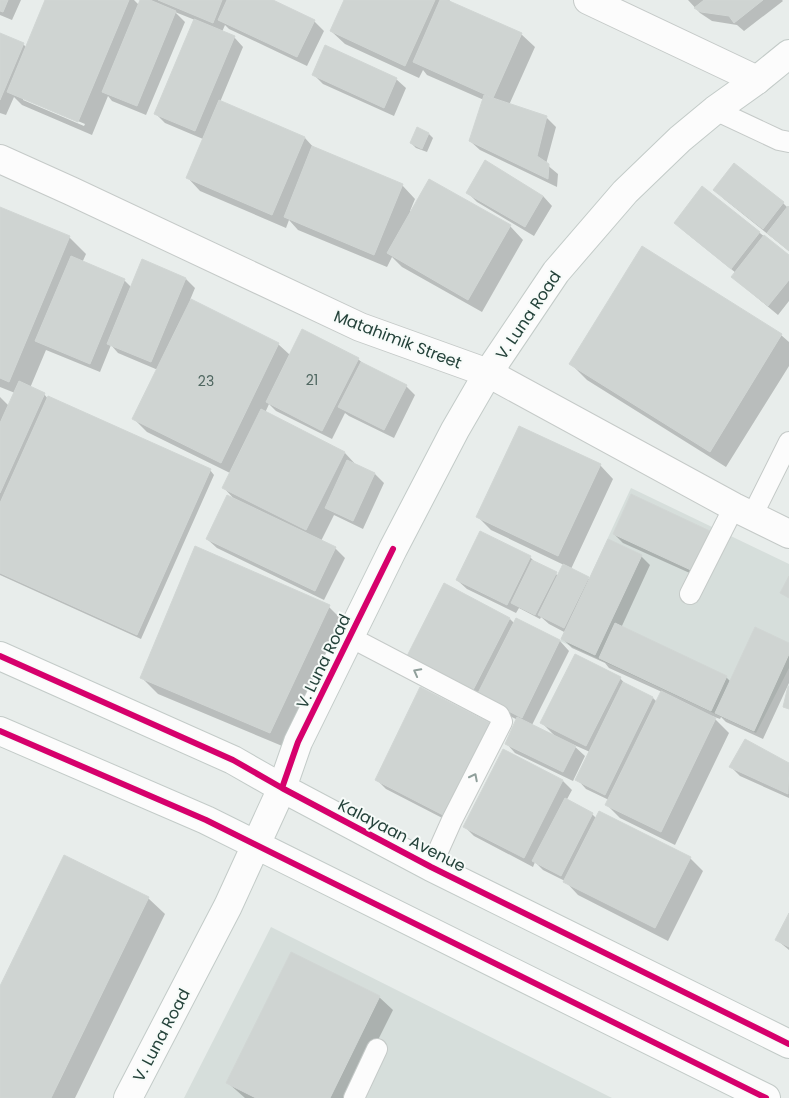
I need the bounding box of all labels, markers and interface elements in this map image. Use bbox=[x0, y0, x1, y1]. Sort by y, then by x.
street label: V. Luna Road bbox=[490, 266, 567, 364]
street label: Matahimik Street bbox=[331, 305, 465, 374]
house number: 21 bbox=[306, 370, 318, 390]
house number: 23 bbox=[198, 371, 214, 391]
street label: V. Luna Road bbox=[291, 610, 356, 712]
one-way arrow bbox=[413, 668, 422, 678]
one-way arrow bbox=[468, 773, 478, 782]
street label: Kalayaan Avenue bbox=[334, 793, 470, 878]
street label: V. Luna Road bbox=[127, 985, 196, 1086]

